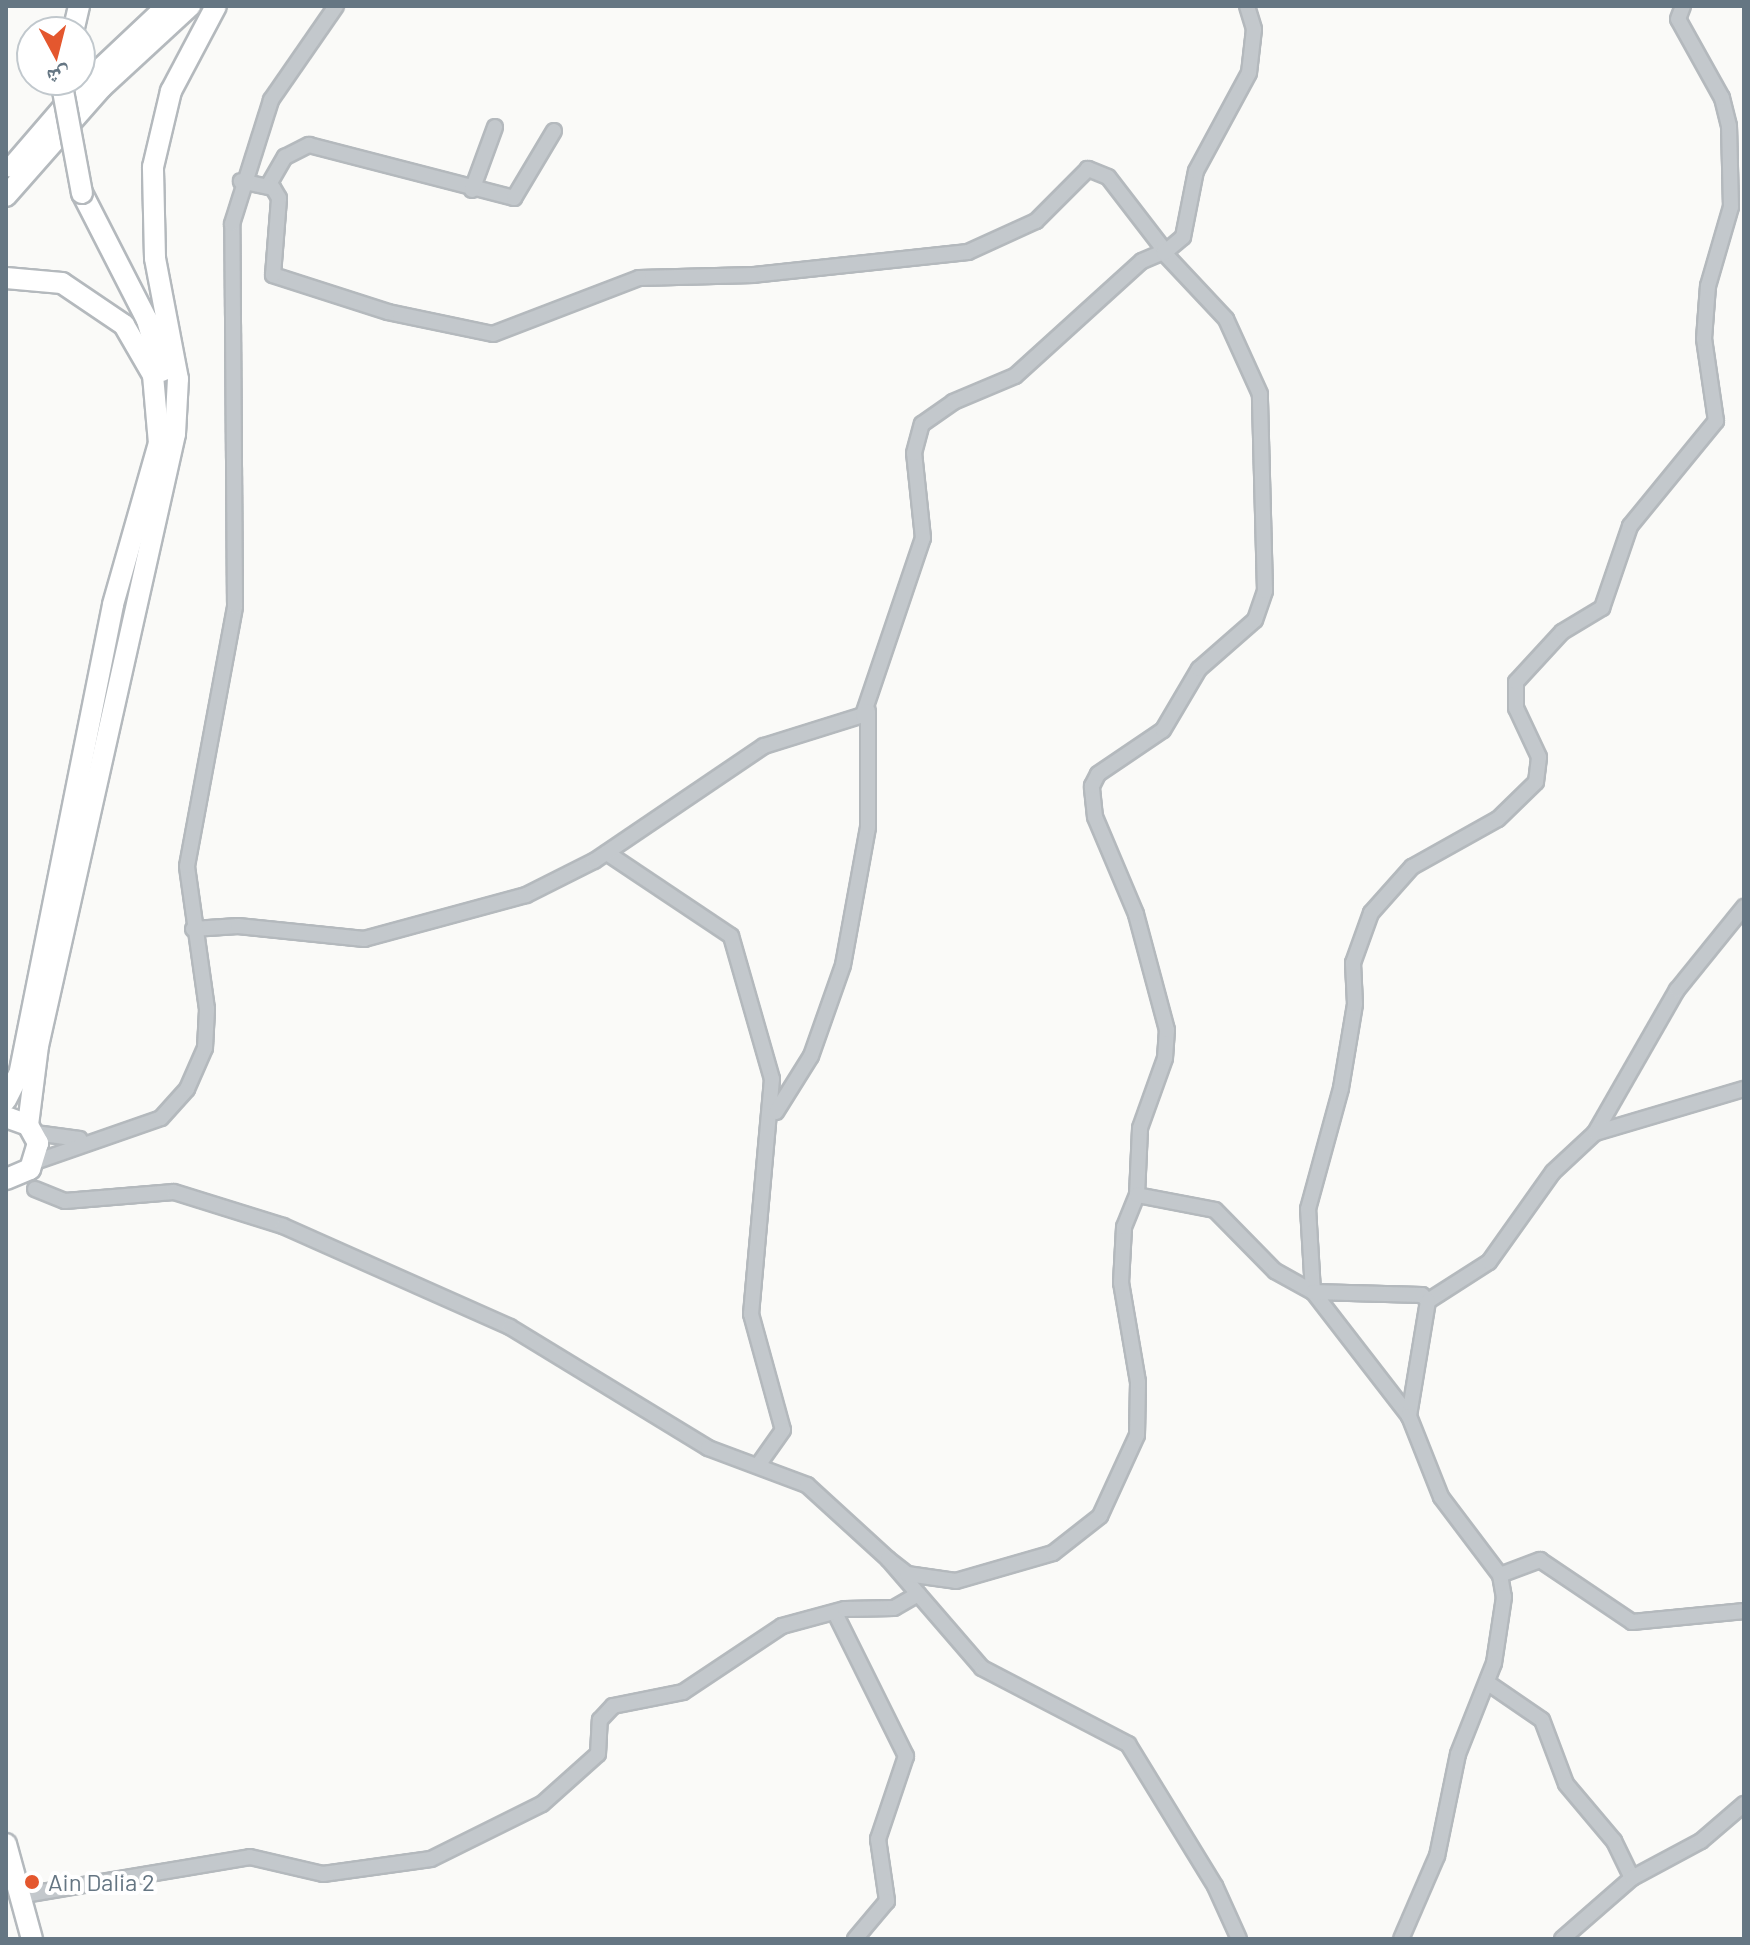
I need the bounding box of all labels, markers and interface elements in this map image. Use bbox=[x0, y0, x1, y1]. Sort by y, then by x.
north arrow bbox=[16, 16, 96, 96]
text: ش bbox=[46, 64, 72, 92]
place label: Ain Dalia 2 bbox=[48, 1868, 155, 1896]
marker: Ain Dalia 2 bbox=[23, 1873, 41, 1891]

